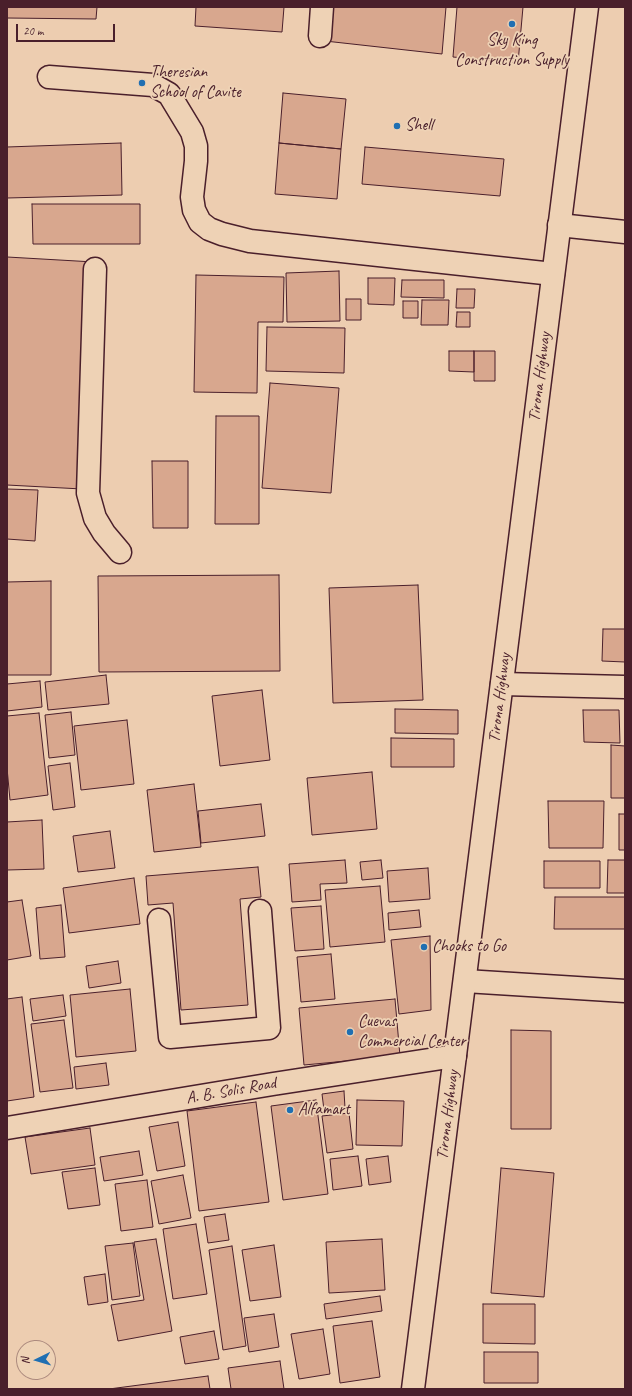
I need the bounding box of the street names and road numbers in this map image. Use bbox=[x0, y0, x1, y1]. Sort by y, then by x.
street label: Tirona Highway bbox=[524, 331, 556, 423]
street label: Tirona Highway bbox=[484, 652, 516, 744]
street label: Tirona Highway bbox=[432, 1069, 464, 1161]
street label: A. B. Solis Road bbox=[184, 1073, 278, 1109]

